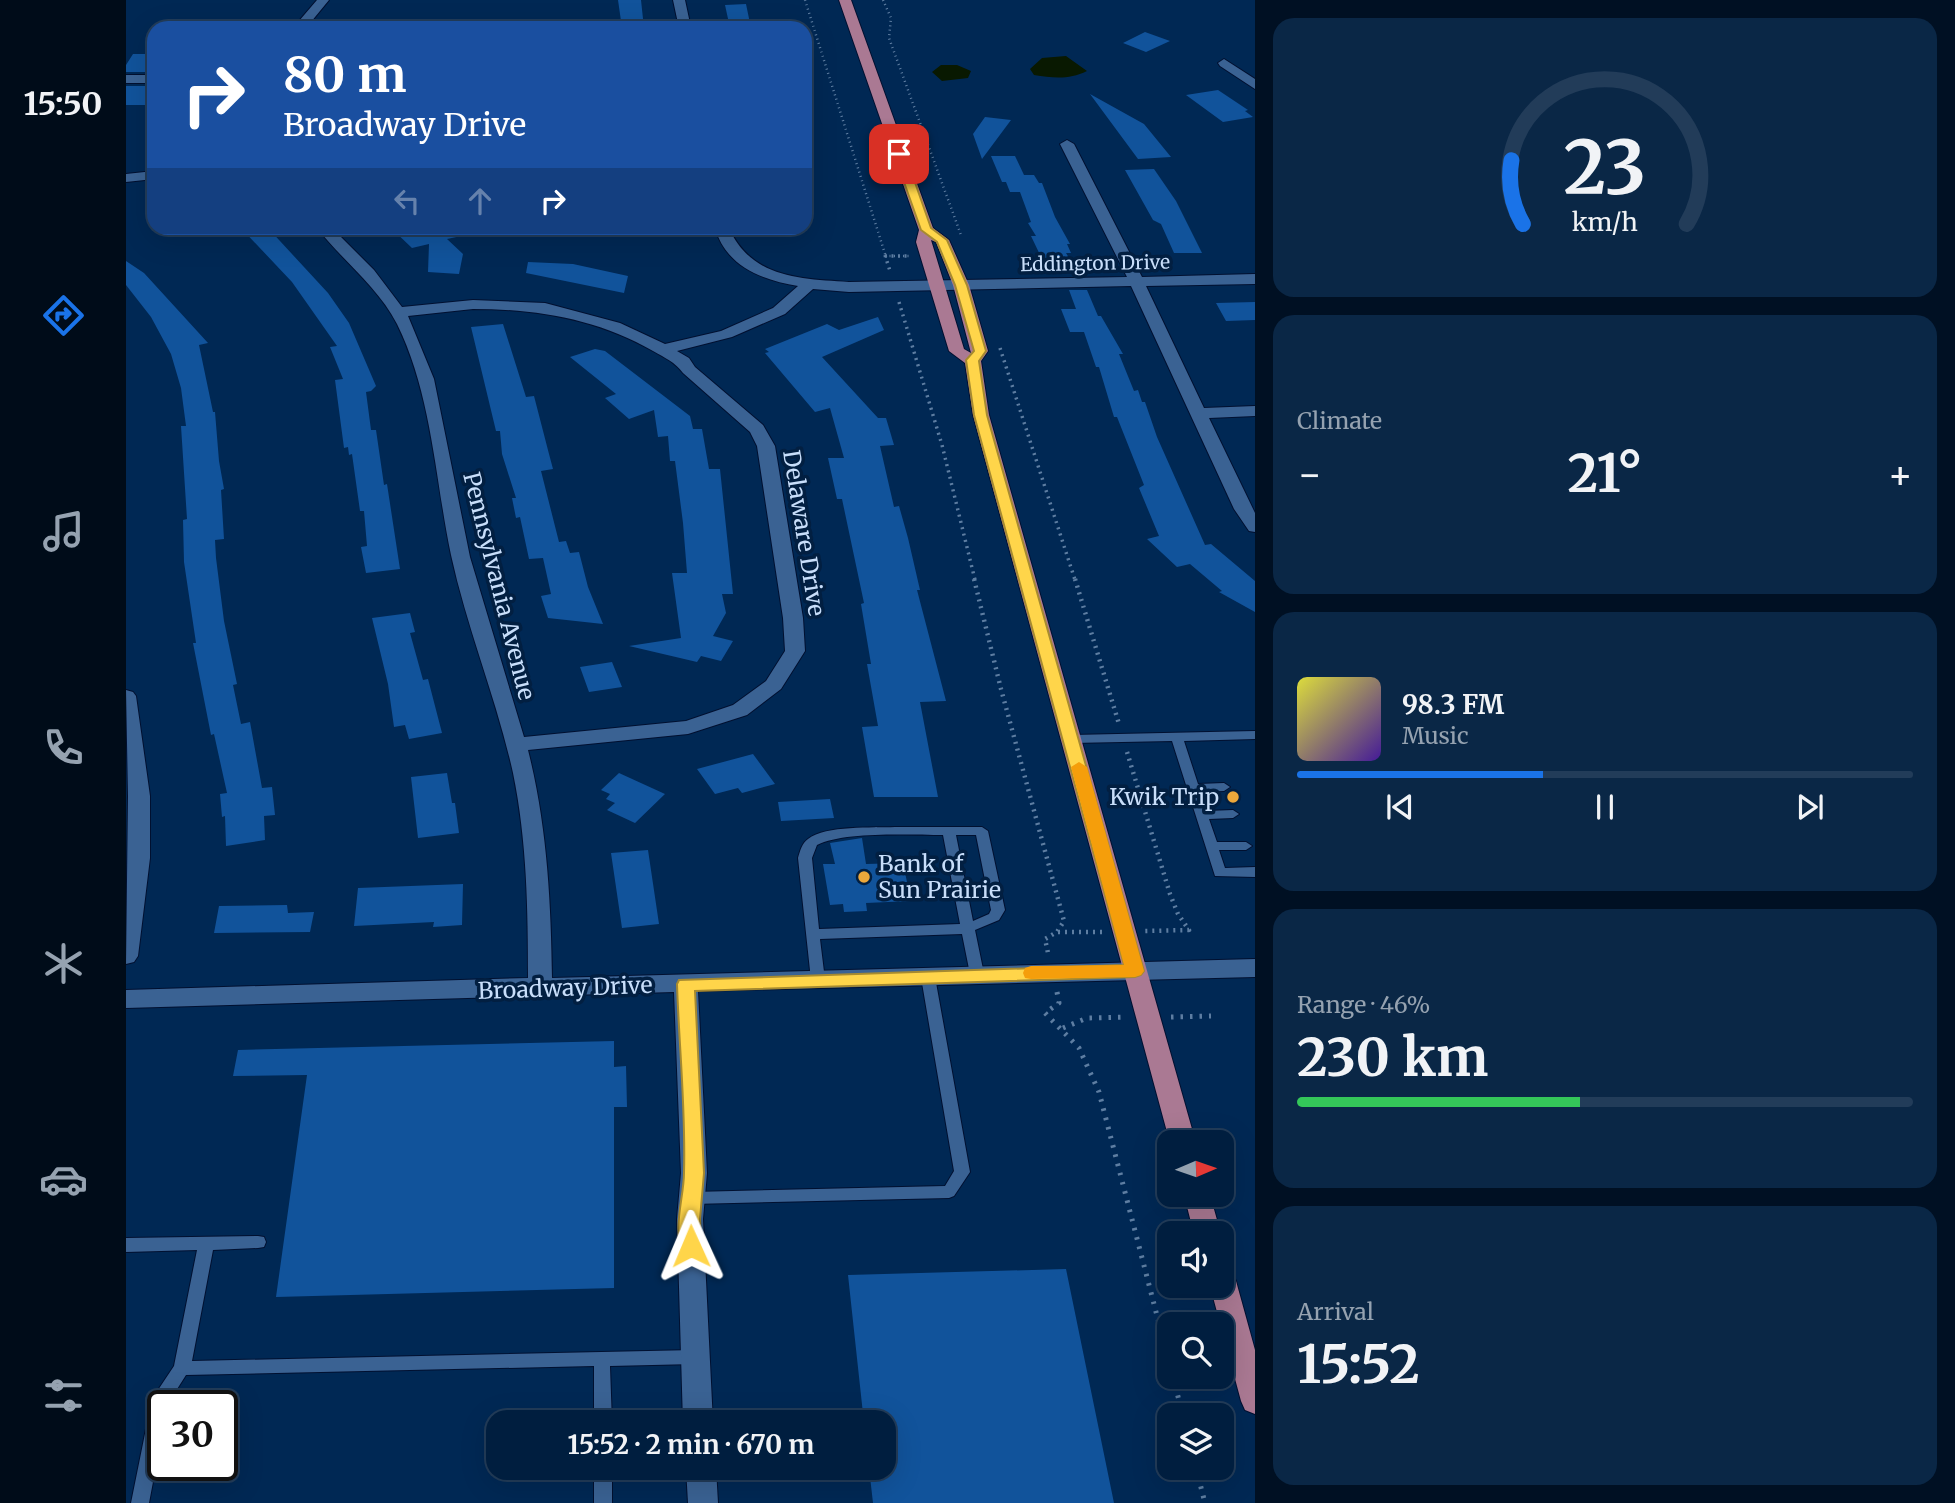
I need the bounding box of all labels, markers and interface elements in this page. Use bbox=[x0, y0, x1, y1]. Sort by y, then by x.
text: 80 m bbox=[283, 44, 406, 105]
icon: right bbox=[168, 49, 259, 140]
text: 15:50 bbox=[24, 84, 102, 124]
text: Broadway Drive bbox=[283, 105, 526, 145]
text: 23 bbox=[1564, 122, 1646, 214]
pin bbox=[869, 124, 929, 184]
icon: arrive bbox=[880, 135, 918, 173]
icon: left bbox=[388, 182, 426, 220]
icon: ahead bbox=[461, 182, 499, 220]
icon: right bbox=[534, 182, 572, 220]
text: km/h bbox=[1572, 205, 1638, 237]
street label: Eddington Drive bbox=[1020, 250, 1170, 276]
icon: directions bbox=[39, 291, 88, 340]
text: Climate bbox=[1297, 406, 1382, 435]
text: 21° bbox=[1567, 441, 1643, 506]
street label: Delaware Drive bbox=[777, 448, 832, 618]
text: − bbox=[1297, 451, 1322, 498]
text: + bbox=[1888, 451, 1913, 498]
street label: Pennsylvania Avenue bbox=[457, 469, 542, 703]
icon: music bbox=[39, 507, 88, 556]
text: 98.3 FM bbox=[1402, 688, 1504, 721]
text: Music bbox=[1402, 721, 1469, 750]
icon: phone bbox=[39, 723, 88, 772]
place label: Kwik Trip bbox=[1109, 782, 1219, 811]
icon: previous bbox=[1381, 788, 1419, 826]
icon: pause bbox=[1586, 788, 1624, 826]
icon: next bbox=[1791, 788, 1829, 826]
marker: Kwik Trip bbox=[1225, 789, 1241, 805]
place label: Bank of Sun Prairie bbox=[878, 849, 1001, 904]
marker: Bank of Sun Prairie bbox=[856, 869, 872, 885]
icon: climate bbox=[39, 939, 88, 988]
street label: Broadway Drive bbox=[477, 970, 653, 1005]
text: Range · 46% bbox=[1297, 990, 1430, 1019]
text: 230 km bbox=[1297, 1025, 1488, 1090]
north arrow bbox=[1157, 1130, 1234, 1208]
map controls bbox=[1157, 1130, 1234, 1480]
icon: car bbox=[39, 1155, 88, 1204]
position arrow bbox=[654, 1209, 728, 1283]
button: sound bbox=[1157, 1221, 1234, 1298]
text: Arrival bbox=[1297, 1297, 1374, 1326]
button: search bbox=[1157, 1312, 1234, 1389]
text: 15:52 bbox=[1297, 1332, 1420, 1397]
icon: filters bbox=[39, 1371, 88, 1420]
speed limit sign: 30 bbox=[147, 1390, 238, 1481]
button: layers bbox=[1157, 1403, 1234, 1480]
text: 15:52 · 2 min · 670 m bbox=[568, 1428, 814, 1461]

